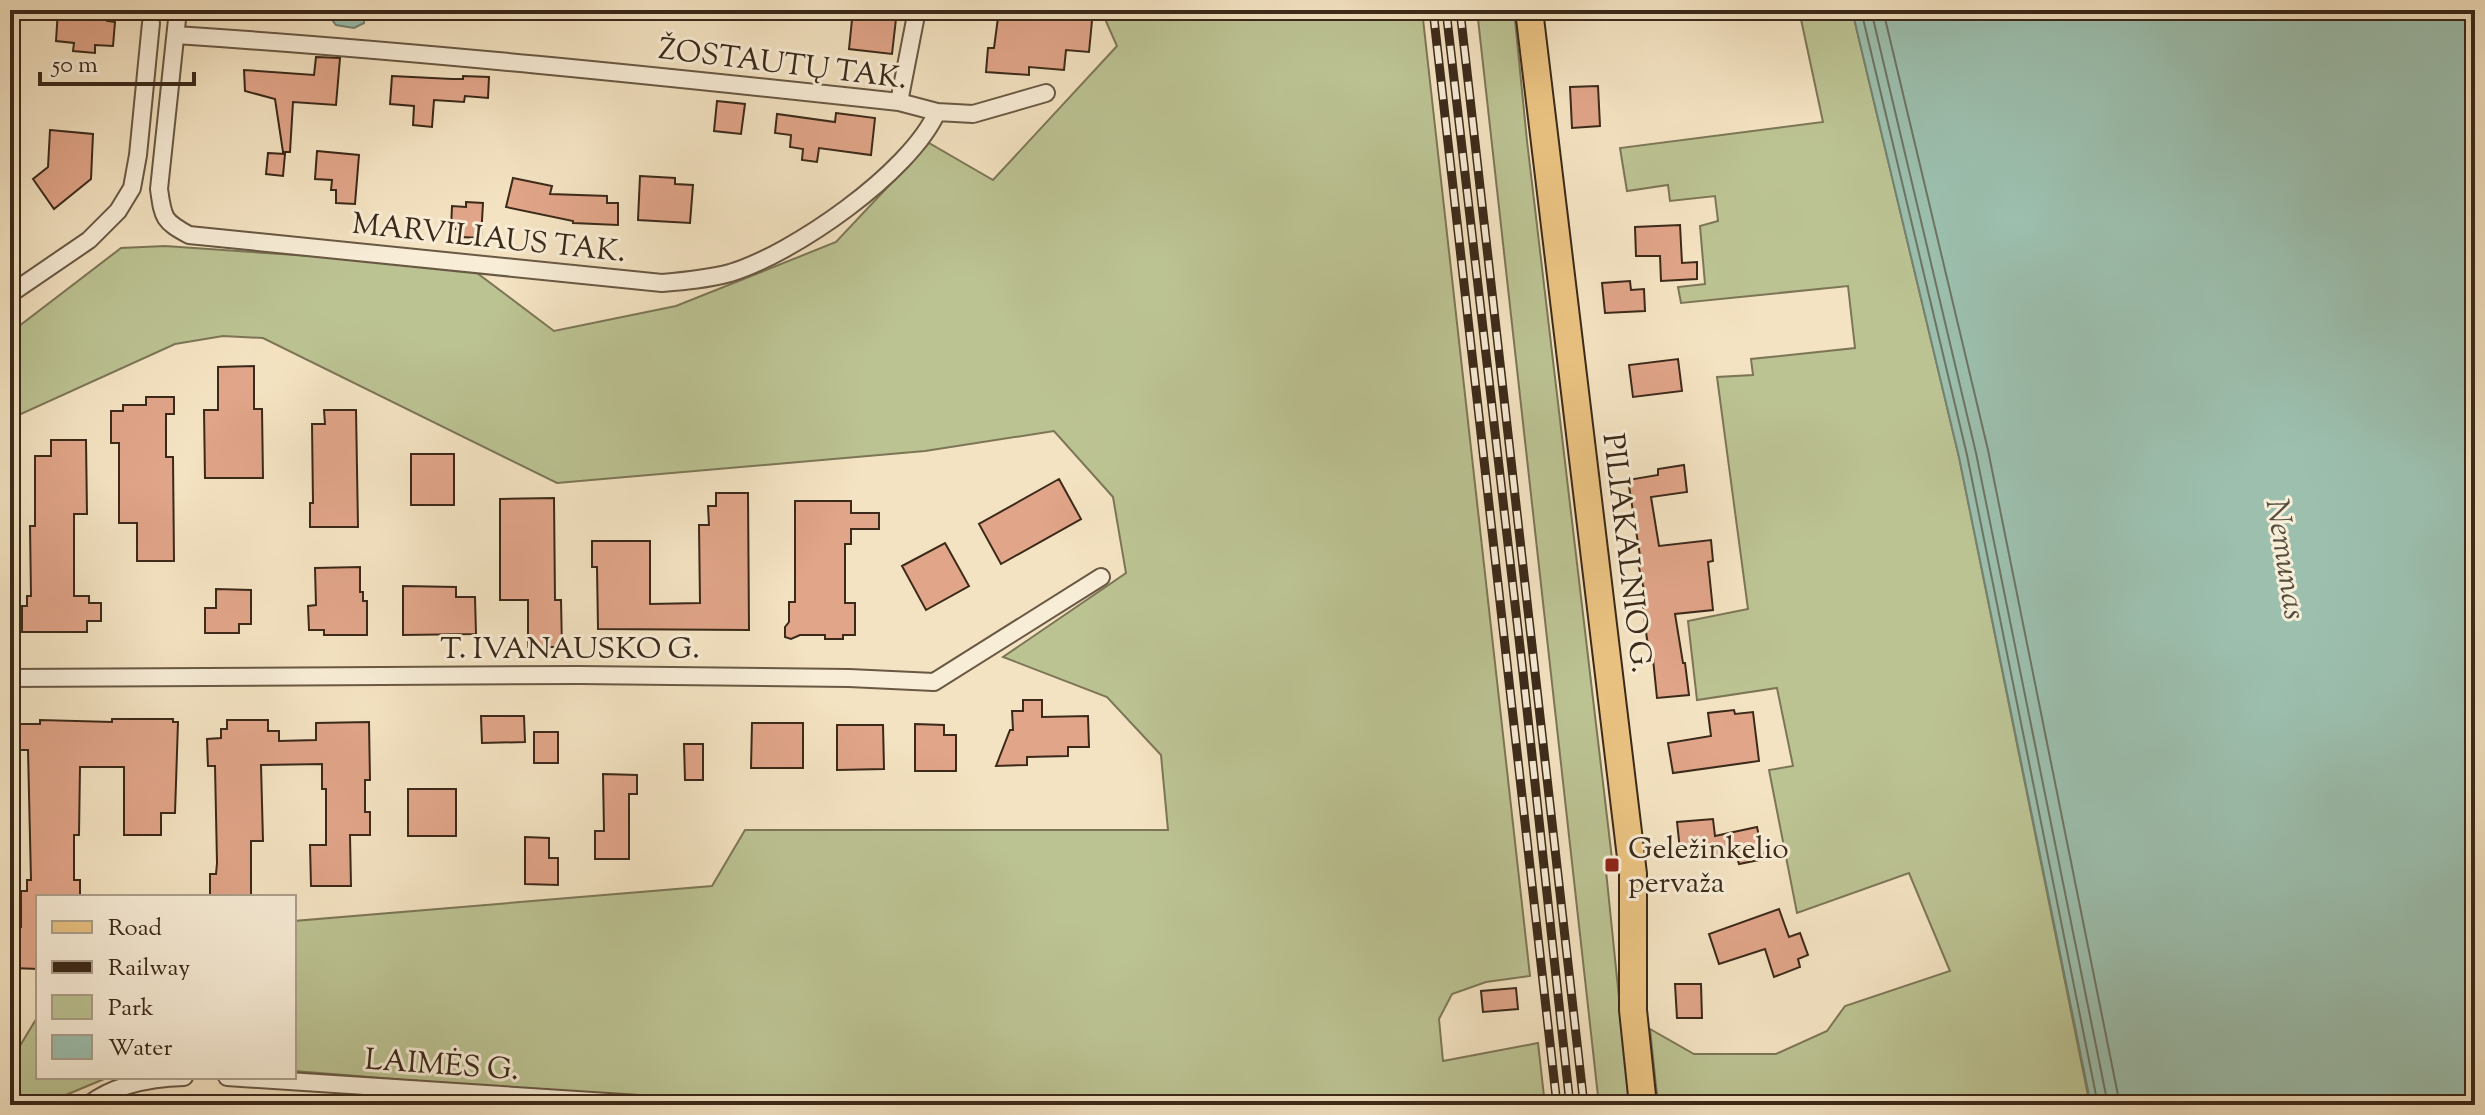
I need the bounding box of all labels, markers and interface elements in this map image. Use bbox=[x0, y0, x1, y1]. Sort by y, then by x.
street label: ŽOSTAUTŲ TAK. bbox=[656, 29, 909, 102]
scale bar bbox=[40, 36, 194, 86]
text: 50 m bbox=[50, 49, 98, 83]
street label: MARVILIAUS TAK. bbox=[350, 204, 628, 275]
street label: PILIAKALNIO G. bbox=[1589, 431, 1662, 676]
water label: Nemunas bbox=[2252, 496, 2316, 623]
street label: T. IVANAUSKO G. bbox=[440, 629, 700, 672]
place label: Geležinkelio pervaža bbox=[1628, 829, 1789, 906]
marker: Geležinkelio pervaža bbox=[1603, 856, 1621, 874]
legend bbox=[36, 895, 296, 1079]
text: Road bbox=[108, 912, 162, 946]
text: Railway bbox=[108, 952, 190, 986]
text: Park bbox=[108, 992, 154, 1026]
text: Water bbox=[108, 1032, 172, 1066]
street label: LAIMĖS G. bbox=[363, 1040, 520, 1093]

